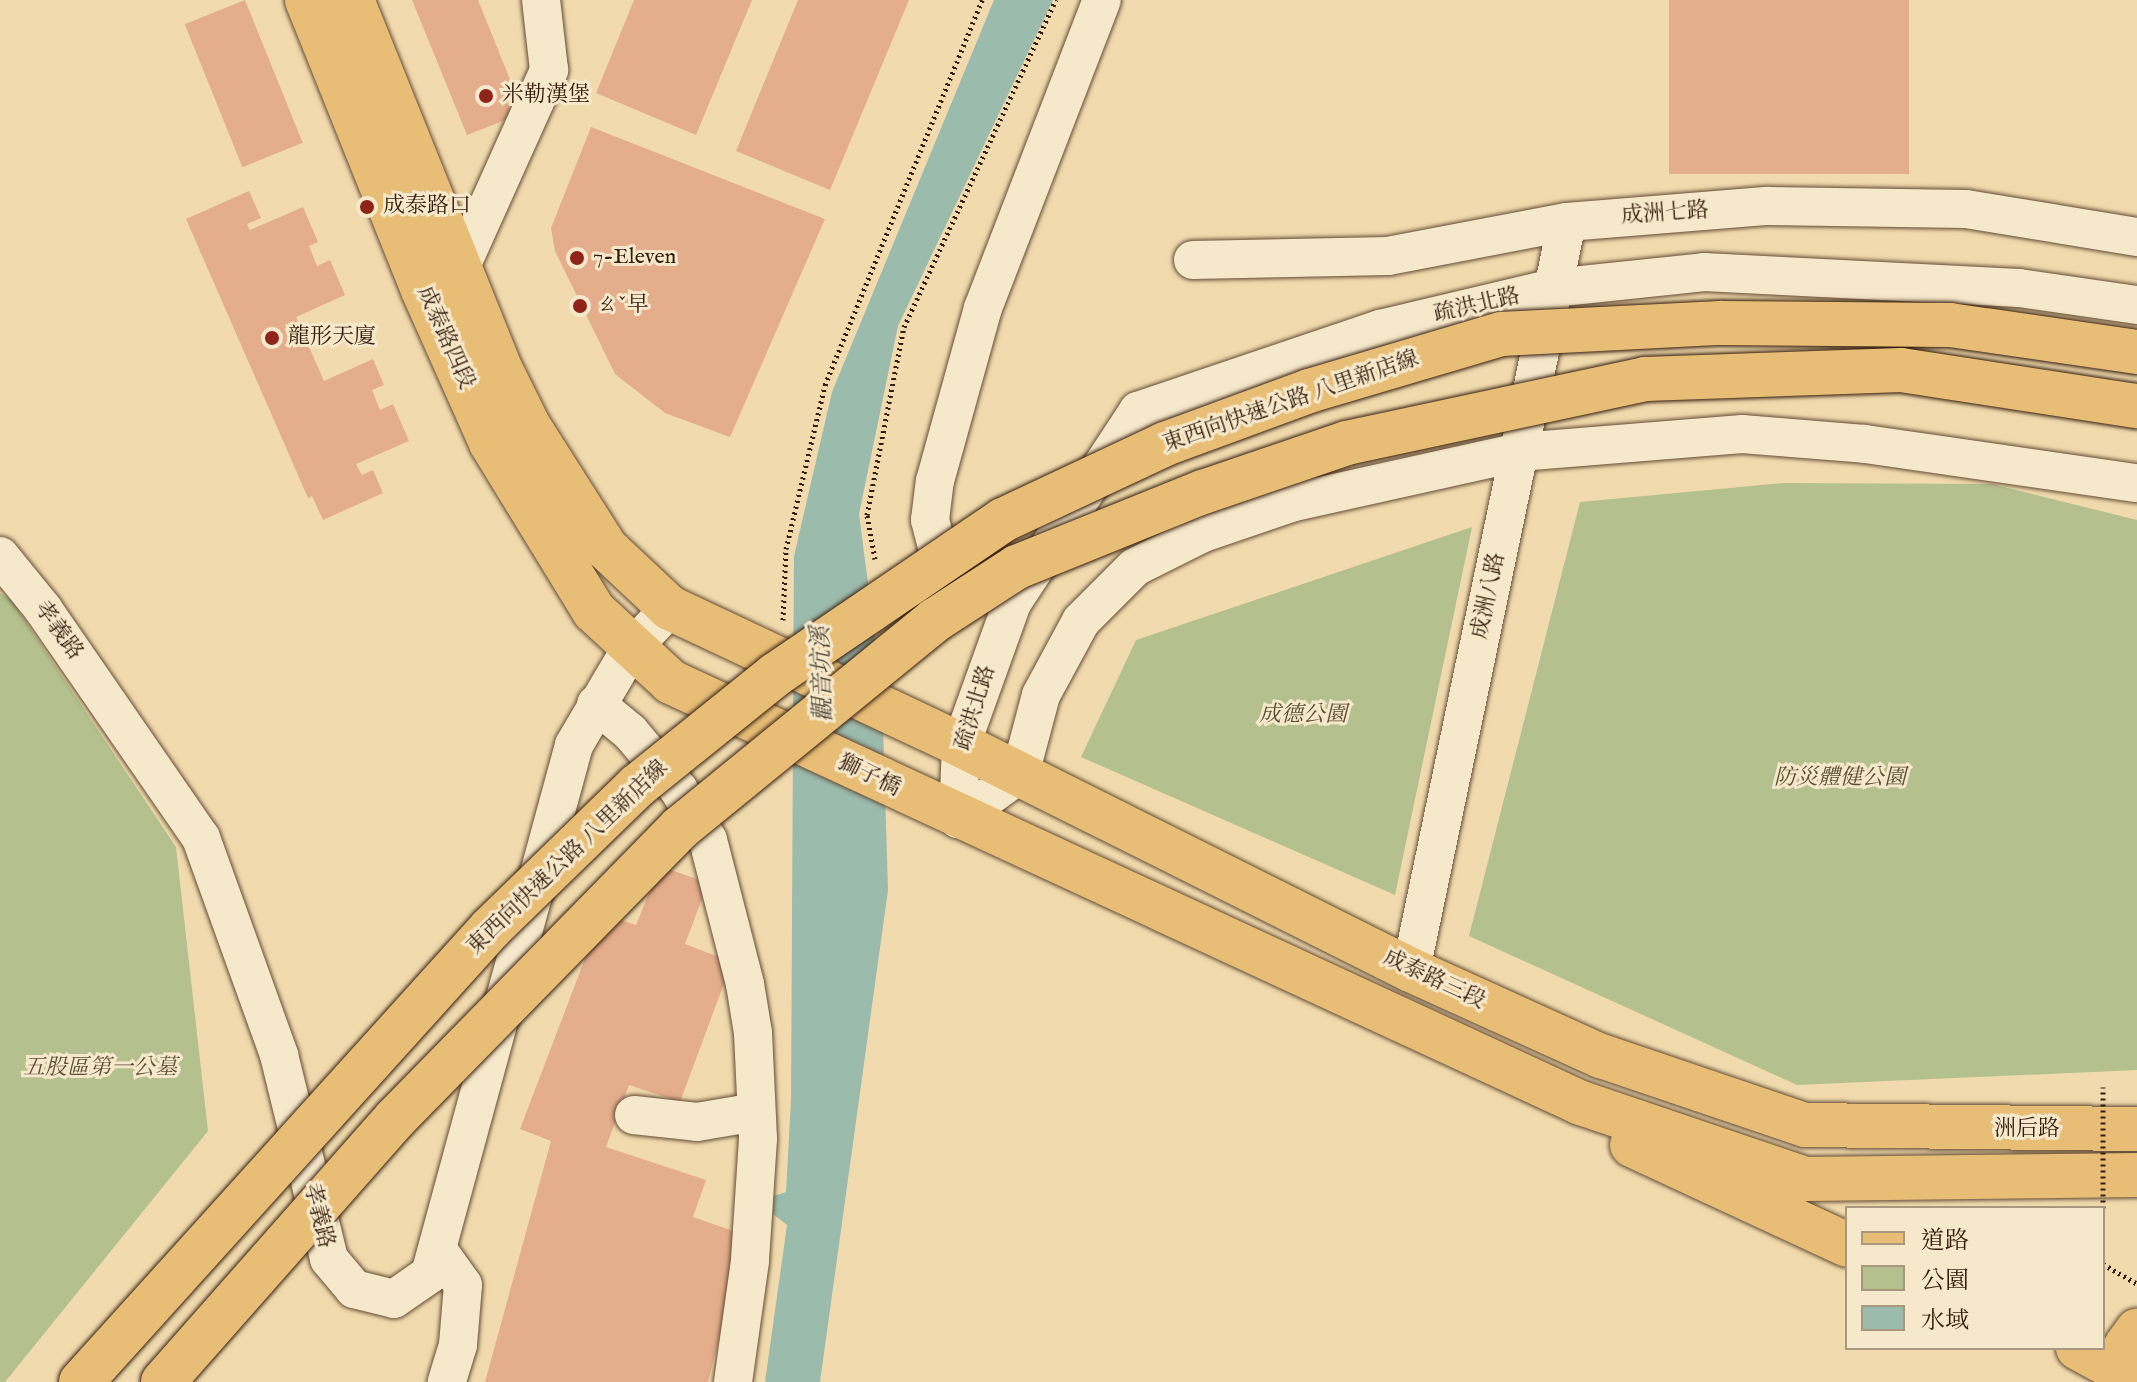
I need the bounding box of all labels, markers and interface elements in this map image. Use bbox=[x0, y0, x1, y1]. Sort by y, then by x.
place label: 米勒漢堡 bbox=[502, 83, 590, 109]
marker: 米勒漢堡 bbox=[477, 87, 495, 105]
place label: 成泰路口 bbox=[383, 194, 471, 220]
marker: 成泰路口 bbox=[358, 198, 376, 216]
street label: 成洲七路 bbox=[1620, 198, 1710, 230]
place label: 7-Eleven bbox=[593, 245, 676, 271]
marker: 7-Eleven bbox=[568, 249, 586, 267]
street label: 成泰路四段 bbox=[411, 282, 479, 394]
street label: 疏洪北路 bbox=[1431, 283, 1523, 329]
place label: ㄠˇ早 bbox=[596, 293, 649, 319]
marker: ㄠˇ早 bbox=[571, 297, 589, 315]
place label: 龍形天廈 bbox=[288, 325, 376, 351]
marker: 龍形天廈 bbox=[263, 329, 281, 347]
street label: 東西向快速公路 八里新店線 bbox=[1160, 346, 1422, 458]
street label: 成洲八路 bbox=[1467, 550, 1511, 642]
street label: 孝義路 bbox=[28, 597, 88, 665]
water label: 觀音坑溪 bbox=[807, 626, 839, 722]
street label: 疏洪北路 bbox=[951, 662, 1001, 754]
park label: 成德公園 bbox=[1259, 703, 1347, 729]
street label: 獅子橋 bbox=[834, 750, 904, 802]
street label: 東西向快速公路 八里新店線 bbox=[462, 755, 674, 961]
park label: 防災體健公園 bbox=[1774, 766, 1906, 792]
street label: 成泰路三段 bbox=[1379, 945, 1489, 1015]
park label: 五股區第一公墓 bbox=[23, 1056, 177, 1082]
street label: 洲后路 bbox=[1994, 1117, 2060, 1143]
street label: 孝義路 bbox=[297, 1181, 339, 1251]
legend bbox=[1845, 1206, 2105, 1350]
text: 道路 bbox=[1921, 1226, 1969, 1257]
text: 公園 bbox=[1921, 1266, 1969, 1297]
text: 水域 bbox=[1921, 1306, 1969, 1337]

